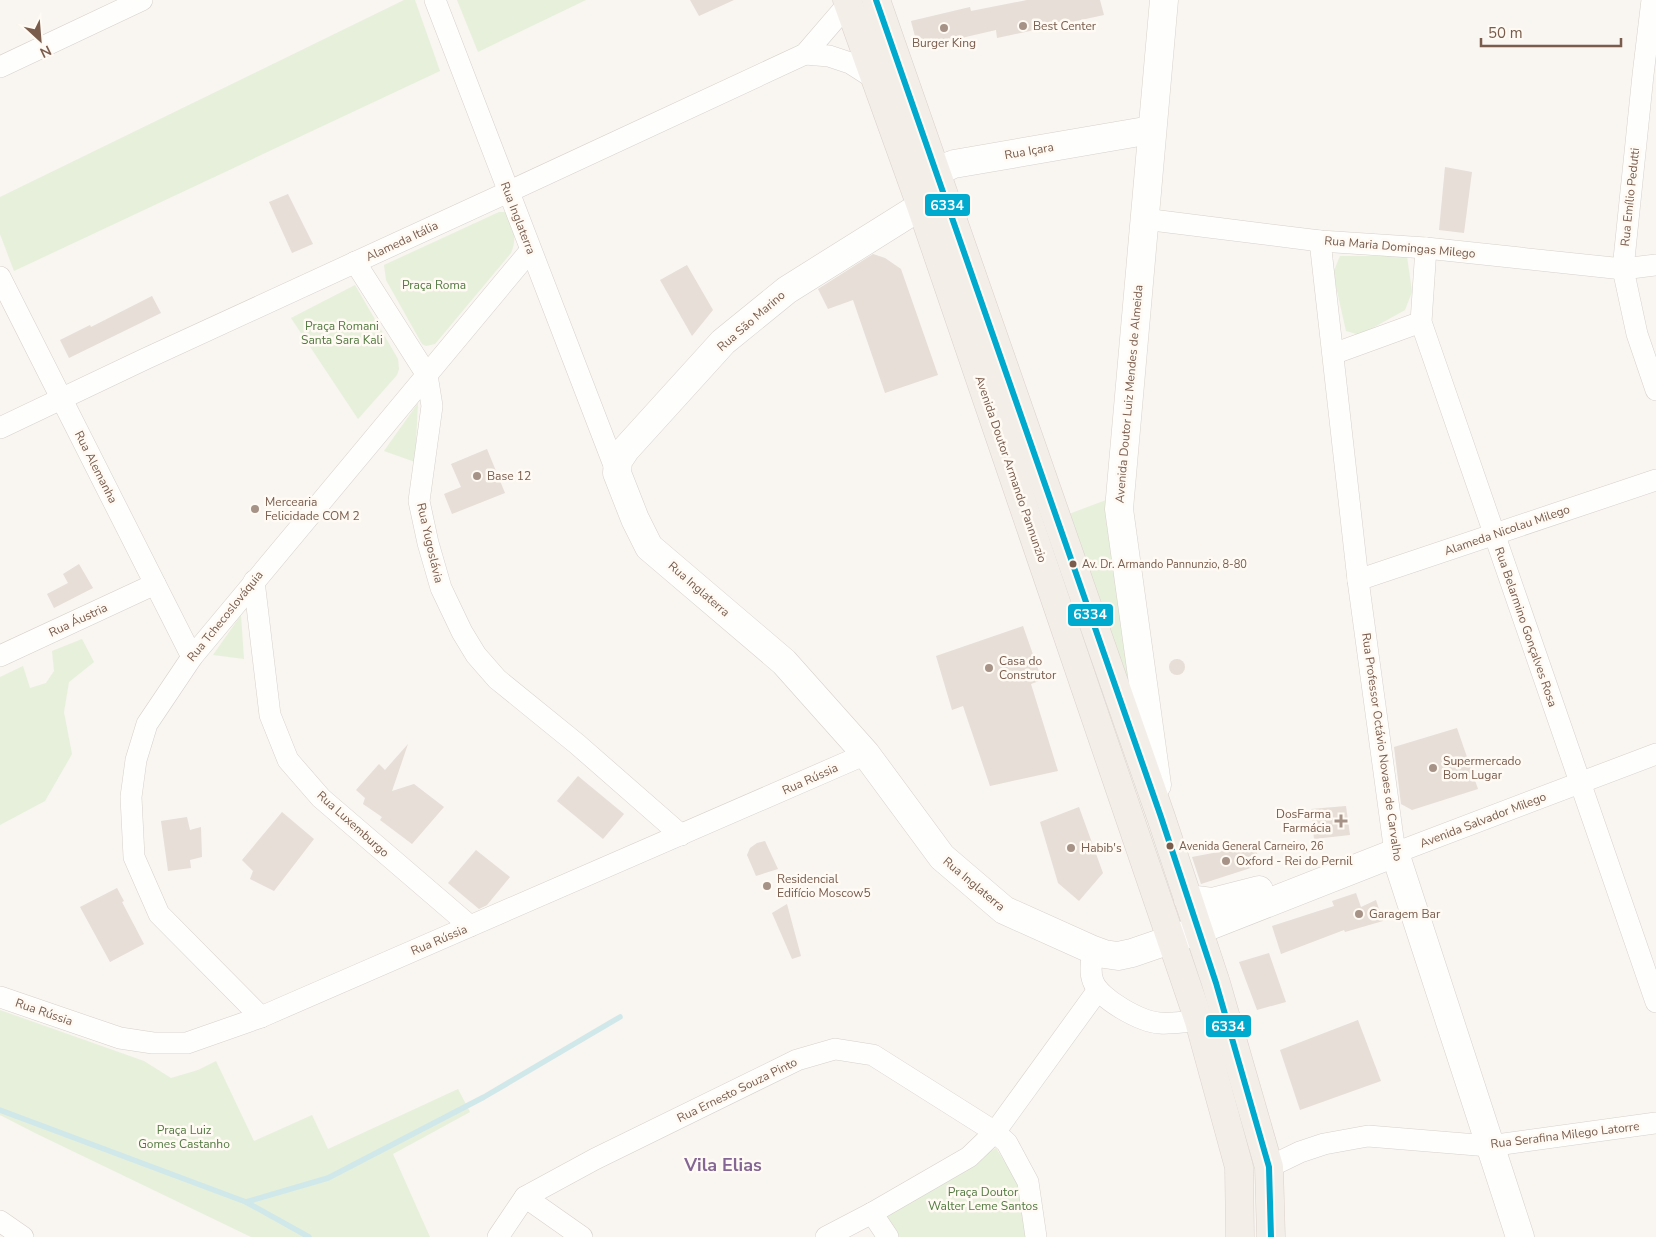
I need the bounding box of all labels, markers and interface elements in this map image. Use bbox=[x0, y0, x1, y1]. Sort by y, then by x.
north arrow bbox=[15, 15, 65, 65]
scale bar bbox=[1481, 15, 1621, 47]
place label: Best Center bbox=[1033, 18, 1097, 34]
marker: Best Center bbox=[1017, 20, 1029, 32]
marker: Burger King bbox=[938, 22, 950, 34]
text: 50 m bbox=[1488, 23, 1523, 43]
place label: Burger King bbox=[912, 35, 976, 51]
text: N bbox=[37, 40, 54, 62]
street label: Rua Içara bbox=[1003, 139, 1055, 163]
street label: Rua Emílio Pedutti bbox=[1617, 147, 1643, 247]
street label: Rua Inglaterra bbox=[497, 179, 539, 257]
line badge: 6334 bbox=[924, 193, 971, 217]
text: 6334 bbox=[930, 196, 964, 215]
street label: Alameda Itália bbox=[363, 217, 441, 265]
street label: Rua Maria Domingas Milego bbox=[1324, 232, 1477, 262]
park label: Praça Roma bbox=[402, 277, 466, 293]
street label: Avenida Doutor Luiz Mendes de Almeida bbox=[1111, 284, 1147, 504]
street label: Rua São Marino bbox=[714, 287, 789, 355]
park label: Praça Romani Santa Sara Kali bbox=[301, 318, 383, 348]
street label: Avenida Doutor Armando Pannunzio bbox=[971, 373, 1051, 565]
street label: Rua Alemanha bbox=[71, 428, 121, 506]
place label: Base 12 bbox=[487, 468, 531, 484]
marker: Base 12 bbox=[471, 470, 483, 482]
place label: Mercearia Felicidade COM 2 bbox=[265, 494, 360, 524]
street label: Rua Yugoslávia bbox=[413, 501, 447, 585]
street label: Alameda Nicolau Milego bbox=[1442, 501, 1572, 559]
marker: Mercearia Felicidade COM 2 bbox=[249, 503, 261, 515]
street label: Rua Belarmino Gonçalves Rosa bbox=[1491, 545, 1561, 709]
place label: Av. Dr. Armando Pannunzio, 8-80 bbox=[1082, 557, 1247, 572]
street label: Rua Inglaterra bbox=[665, 558, 733, 620]
marker: Av. Dr. Armando Pannunzio, 8-80 bbox=[1068, 559, 1078, 569]
street label: Rua Tchecoslováquia bbox=[183, 567, 267, 665]
street label: Rua Áustria bbox=[46, 599, 110, 641]
line badge: 6334 bbox=[1067, 603, 1114, 627]
text: 6334 bbox=[1073, 605, 1107, 624]
street label: Rua Professor Octávio Novaes de Carvalho bbox=[1358, 632, 1406, 862]
place label: Casa do Construtor bbox=[999, 653, 1057, 683]
marker: Casa do Construtor bbox=[983, 662, 995, 674]
place label: Supermercado Bom Lugar bbox=[1443, 753, 1522, 783]
street label: Rua Rússia bbox=[779, 760, 841, 798]
marker: Supermercado Bom Lugar bbox=[1427, 762, 1439, 774]
street label: Rua Luxemburgo bbox=[314, 787, 393, 861]
street label: Avenida Salvador Milego bbox=[1417, 788, 1549, 852]
place label: DosFarma Farmácia bbox=[1276, 806, 1331, 836]
marker: DosFarma Farmácia bbox=[1335, 815, 1347, 827]
place label: Avenida General Carneiro, 26 bbox=[1179, 839, 1324, 854]
place label: Habib's bbox=[1081, 840, 1122, 856]
marker: Avenida General Carneiro, 26 bbox=[1165, 841, 1175, 851]
marker: Habib's bbox=[1065, 842, 1077, 854]
street label: Rua Inglaterra bbox=[940, 853, 1008, 915]
place label: Oxford - Rei do Pernil bbox=[1236, 853, 1353, 869]
marker: Oxford - Rei do Pernil bbox=[1220, 855, 1232, 867]
place label: Residencial Edifício Moscow5 bbox=[777, 871, 871, 901]
marker: Residencial Edifício Moscow5 bbox=[761, 880, 773, 892]
place label: Garagem Bar bbox=[1369, 906, 1441, 922]
marker: Garagem Bar bbox=[1353, 908, 1365, 920]
street label: Rua Rússia bbox=[408, 921, 470, 959]
street label: Rua Rússia bbox=[13, 995, 75, 1029]
line badge: 6334 bbox=[1205, 1014, 1252, 1038]
text: 6334 bbox=[1211, 1017, 1245, 1036]
street label: Rua Ernesto Souza Pinto bbox=[674, 1054, 800, 1126]
street label: Rua Serafina Milego Latorre bbox=[1490, 1118, 1640, 1152]
park label: Praça Luiz Gomes Castanho bbox=[138, 1122, 230, 1152]
district label: Vila Elias bbox=[683, 1153, 762, 1177]
park label: Praça Doutor Walter Leme Santos bbox=[928, 1184, 1038, 1214]

